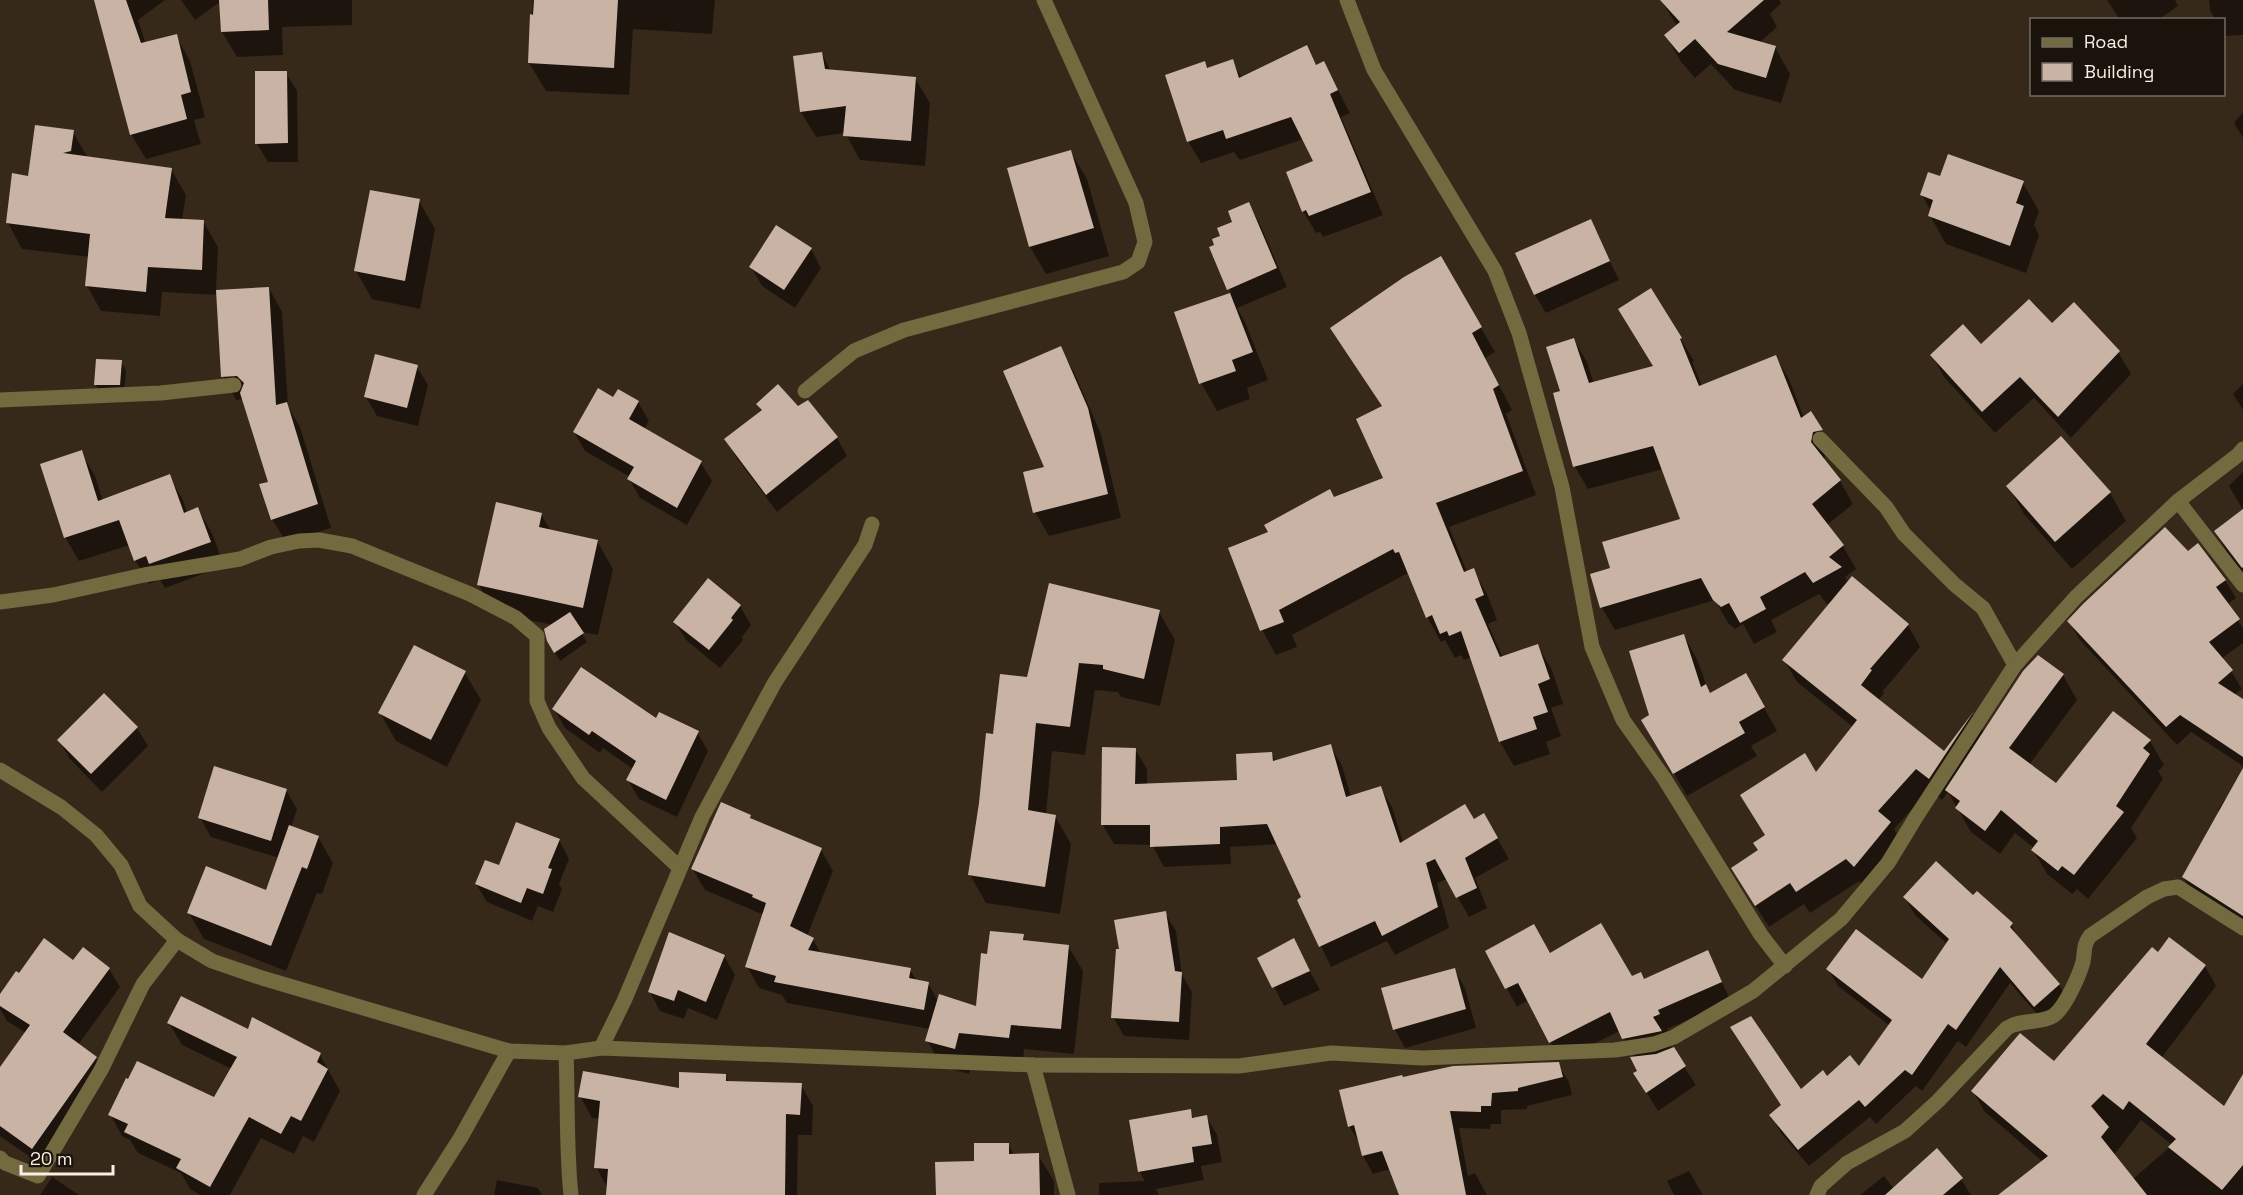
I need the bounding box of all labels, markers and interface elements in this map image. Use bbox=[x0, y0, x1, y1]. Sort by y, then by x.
legend bbox=[2030, 18, 2225, 96]
text: Road bbox=[2084, 30, 2128, 53]
text: Building bbox=[2084, 60, 2154, 83]
scale bar bbox=[21, 1138, 112, 1176]
text: 20 m bbox=[30, 1147, 73, 1170]

